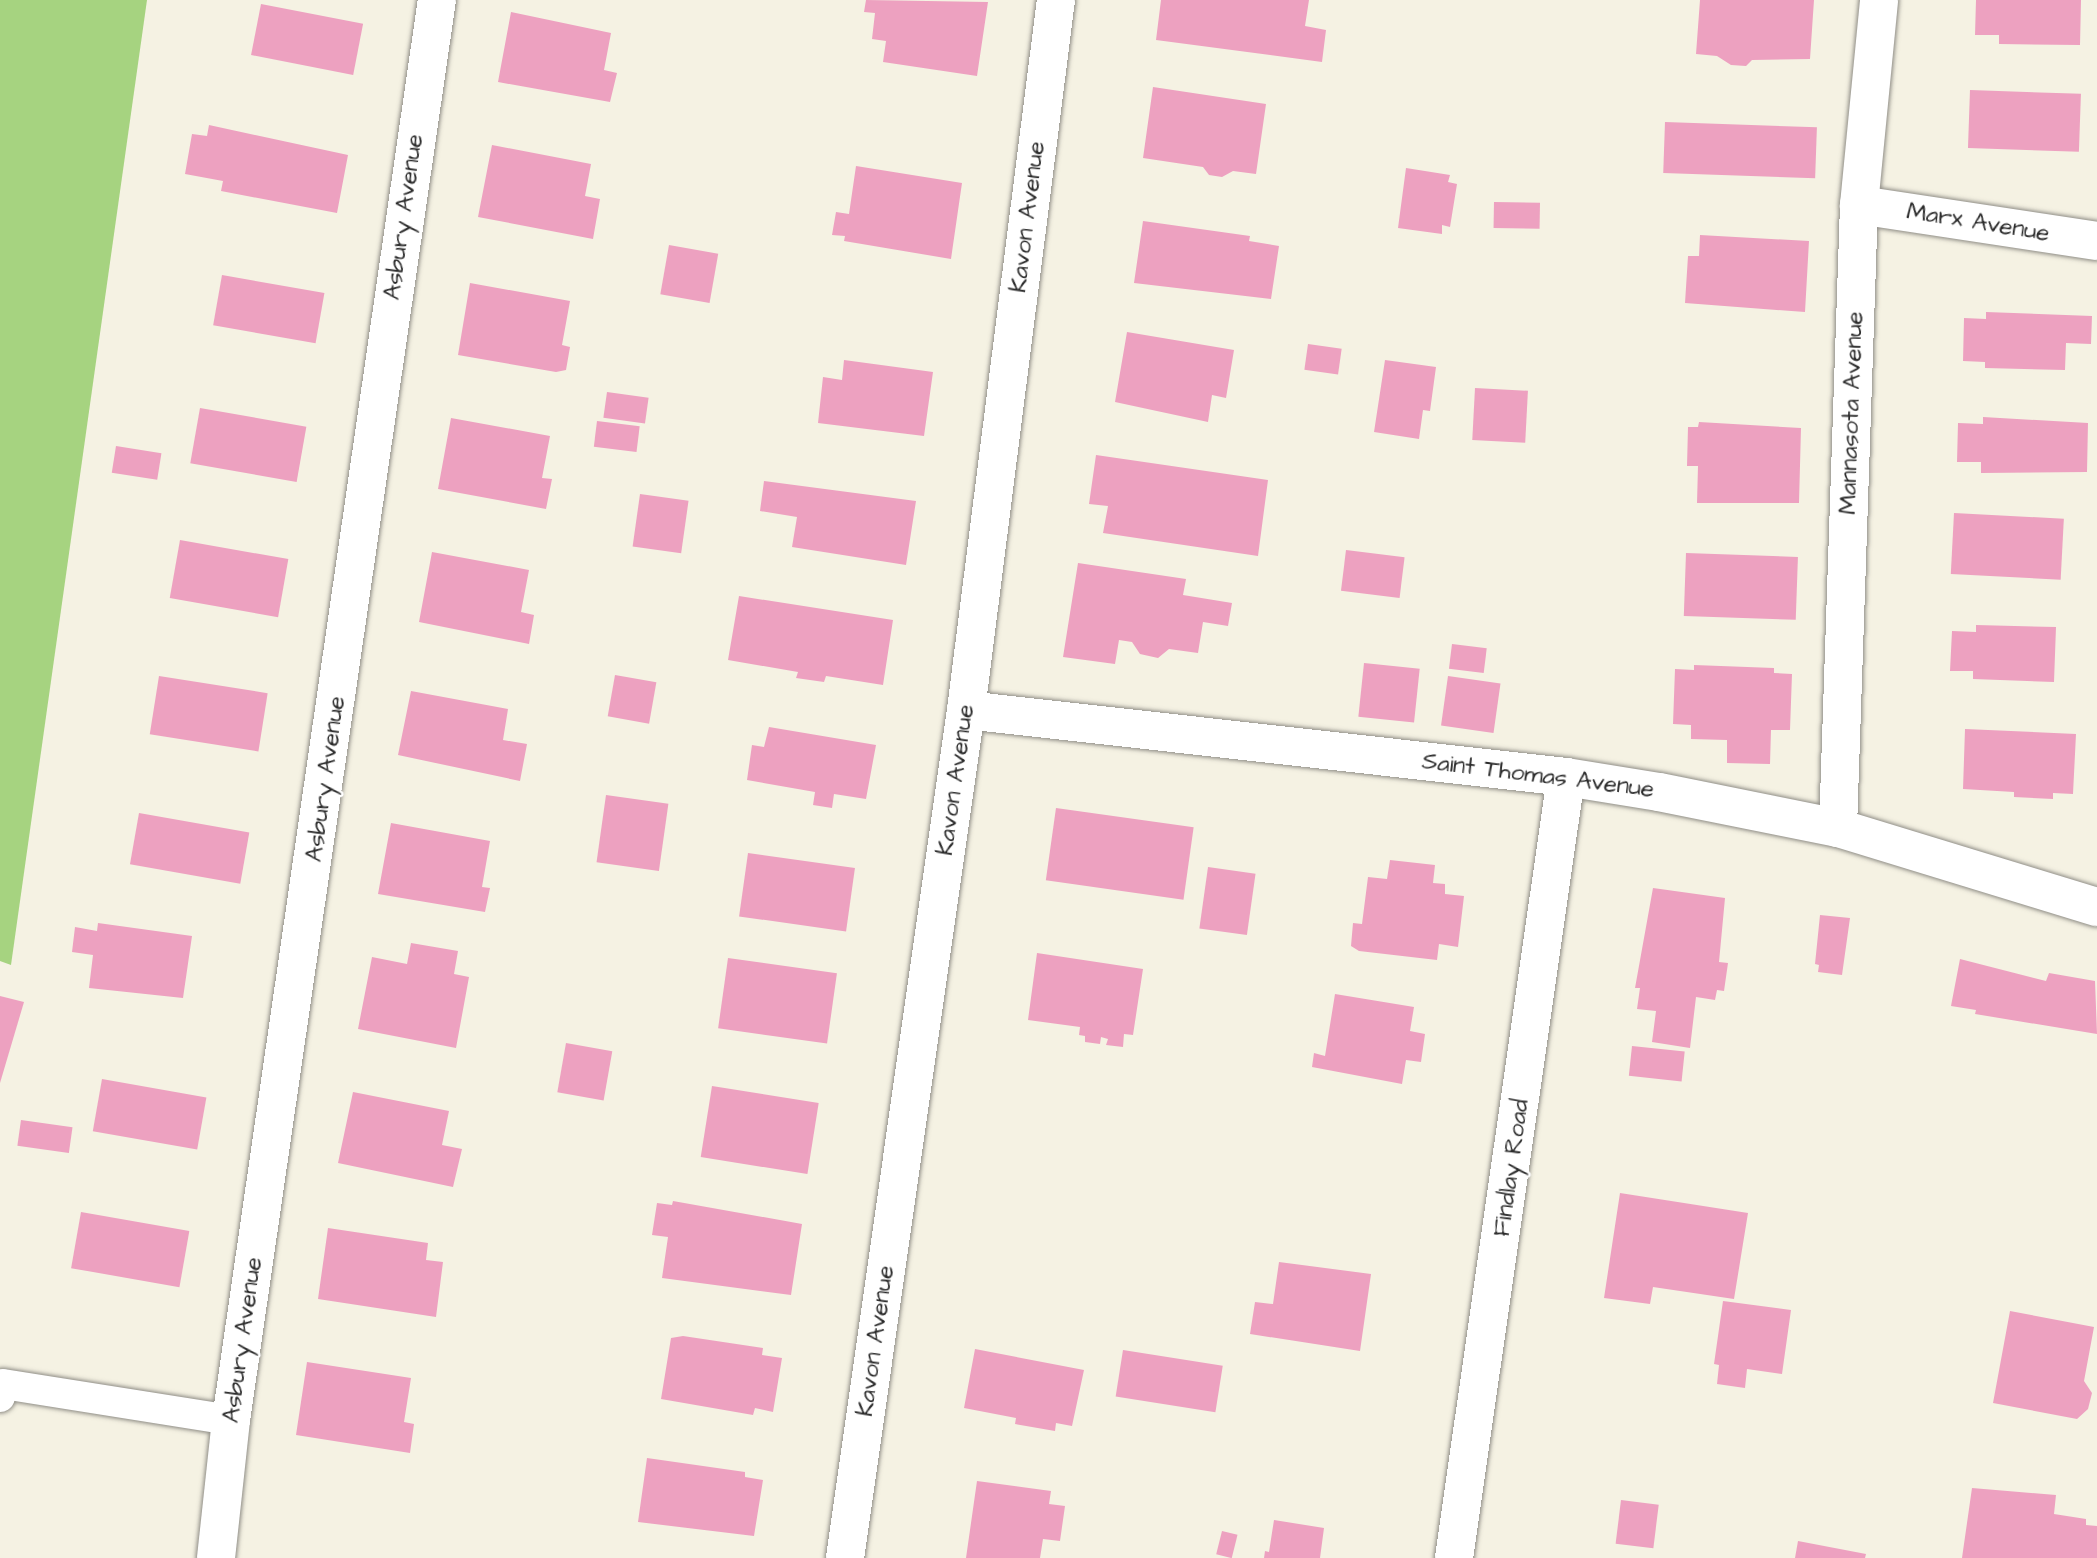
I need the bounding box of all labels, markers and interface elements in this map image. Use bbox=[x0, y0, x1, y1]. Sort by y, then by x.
street label: Asbury Avenue bbox=[378, 132, 430, 302]
street label: Kavon Avenue bbox=[1004, 140, 1052, 294]
street label: Marx Avenue bbox=[1905, 197, 2051, 249]
street label: Mannasota Avenue bbox=[1834, 311, 1870, 515]
street label: Asbury Avenue bbox=[300, 694, 352, 864]
street label: Kavon Avenue bbox=[931, 703, 981, 857]
street label: Saint Thomas Avenue bbox=[1420, 747, 1656, 805]
street label: Findlay Road bbox=[1488, 1097, 1536, 1239]
street label: Asbury Avenue bbox=[217, 1255, 269, 1425]
street label: Kavon Avenue bbox=[851, 1264, 901, 1418]

